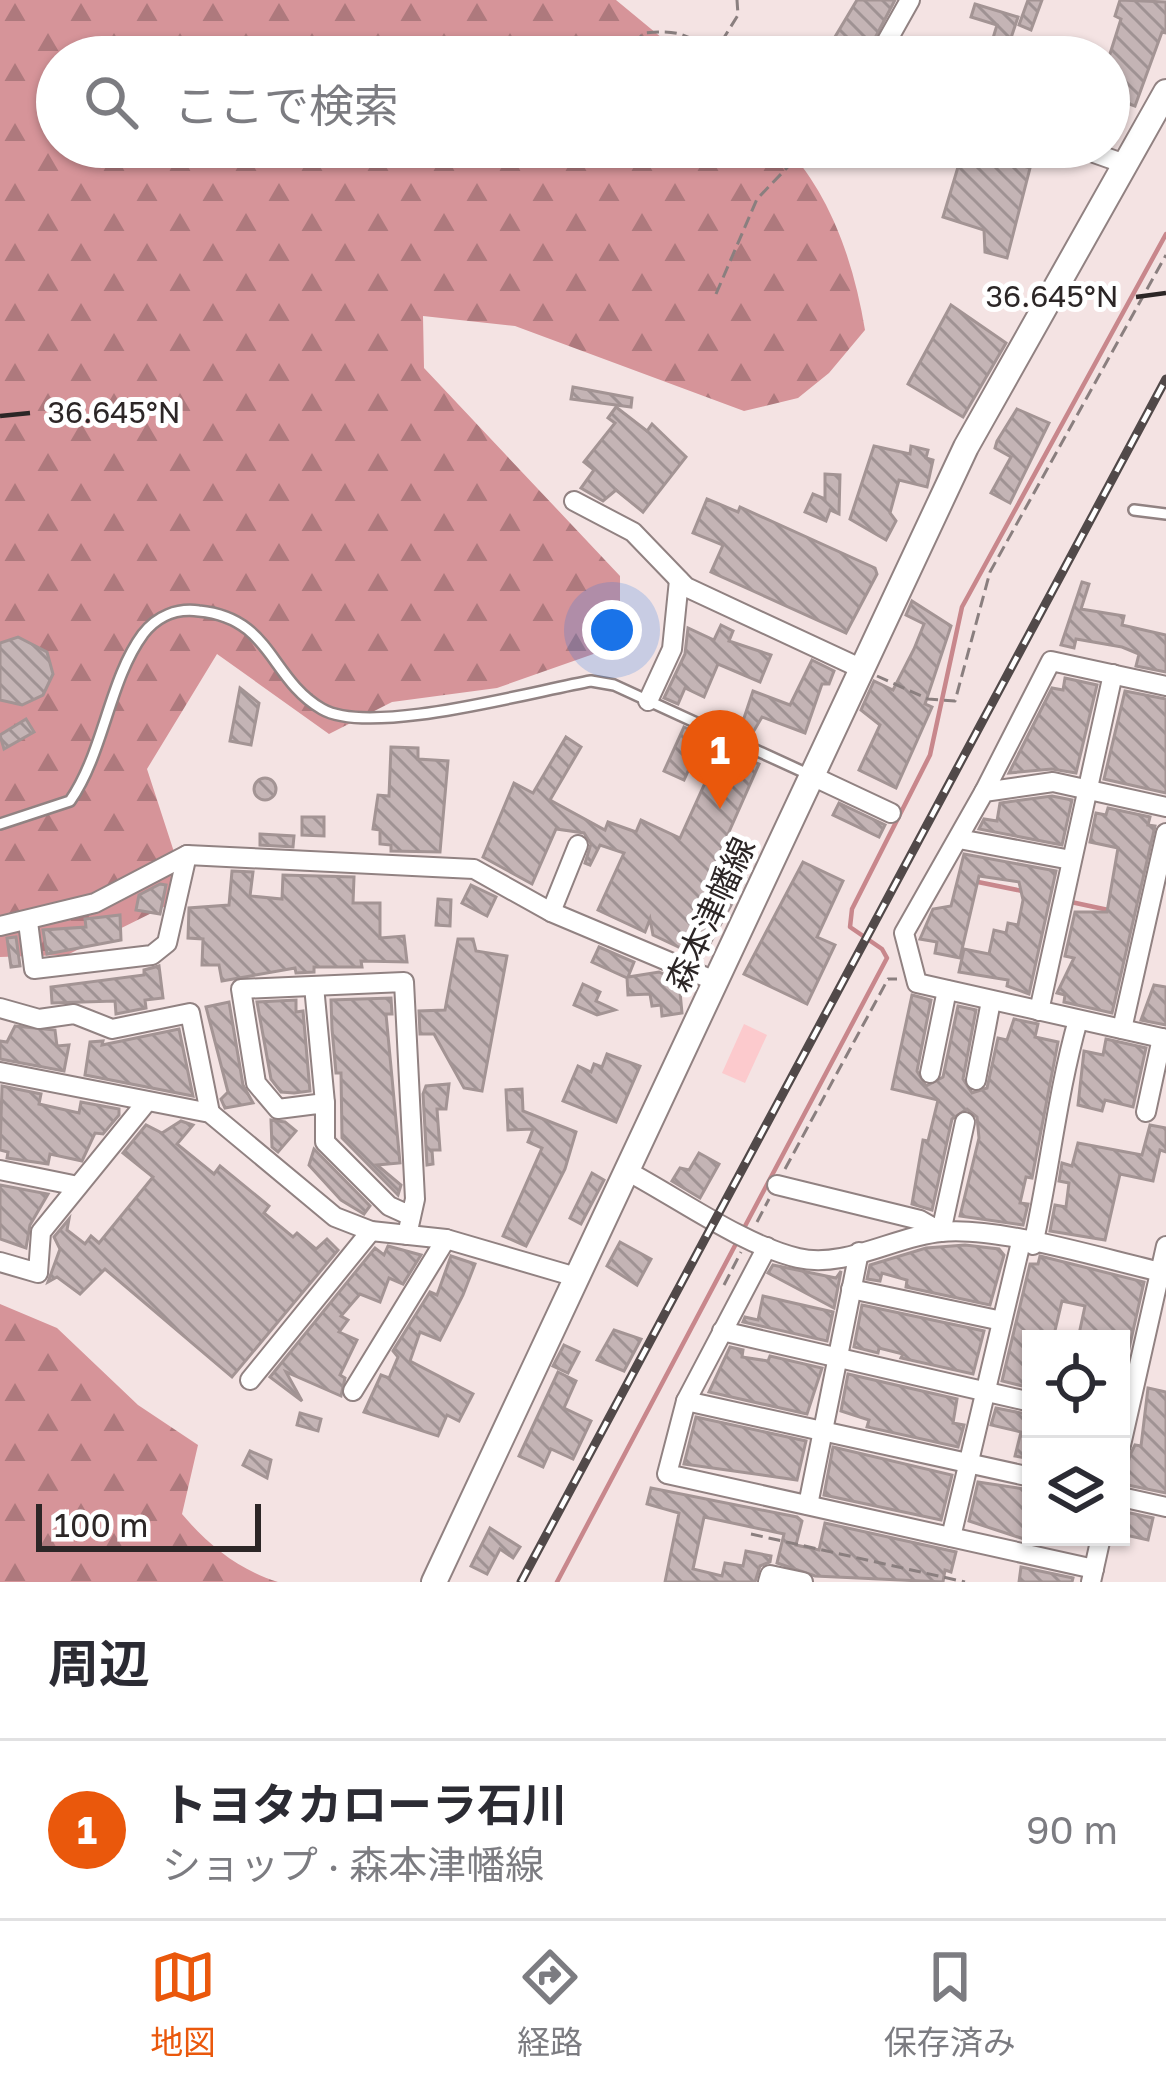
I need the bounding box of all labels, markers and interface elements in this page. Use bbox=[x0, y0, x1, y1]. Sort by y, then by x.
search box bbox=[36, 36, 1130, 168]
icon: search bbox=[78, 69, 144, 135]
text: ここで検索 bbox=[174, 78, 399, 132]
text: 36.645°N bbox=[985, 278, 1119, 314]
text: 36.645°N bbox=[47, 394, 181, 430]
your location bbox=[582, 600, 642, 660]
pin: 1 bbox=[681, 710, 759, 809]
street label: 森本津幡線 bbox=[657, 831, 762, 997]
map controls bbox=[1022, 1330, 1130, 1546]
button: locate bbox=[1022, 1330, 1130, 1438]
button: layers bbox=[1022, 1438, 1130, 1546]
scale bar bbox=[36, 1498, 261, 1551]
text: 100 m bbox=[54, 1505, 148, 1544]
text: 周辺 bbox=[48, 1632, 150, 1693]
text: トヨタカローラ石川 bbox=[162, 1777, 567, 1831]
text: 1 bbox=[77, 1806, 97, 1853]
text: 90 m bbox=[1026, 1806, 1118, 1853]
text: ショップ · 森本津幡線 bbox=[162, 1841, 544, 1888]
tab: 地図 bbox=[150, 1944, 216, 2064]
tab: 経路 bbox=[517, 1944, 583, 2064]
tab: 保存済み bbox=[884, 1944, 1016, 2064]

